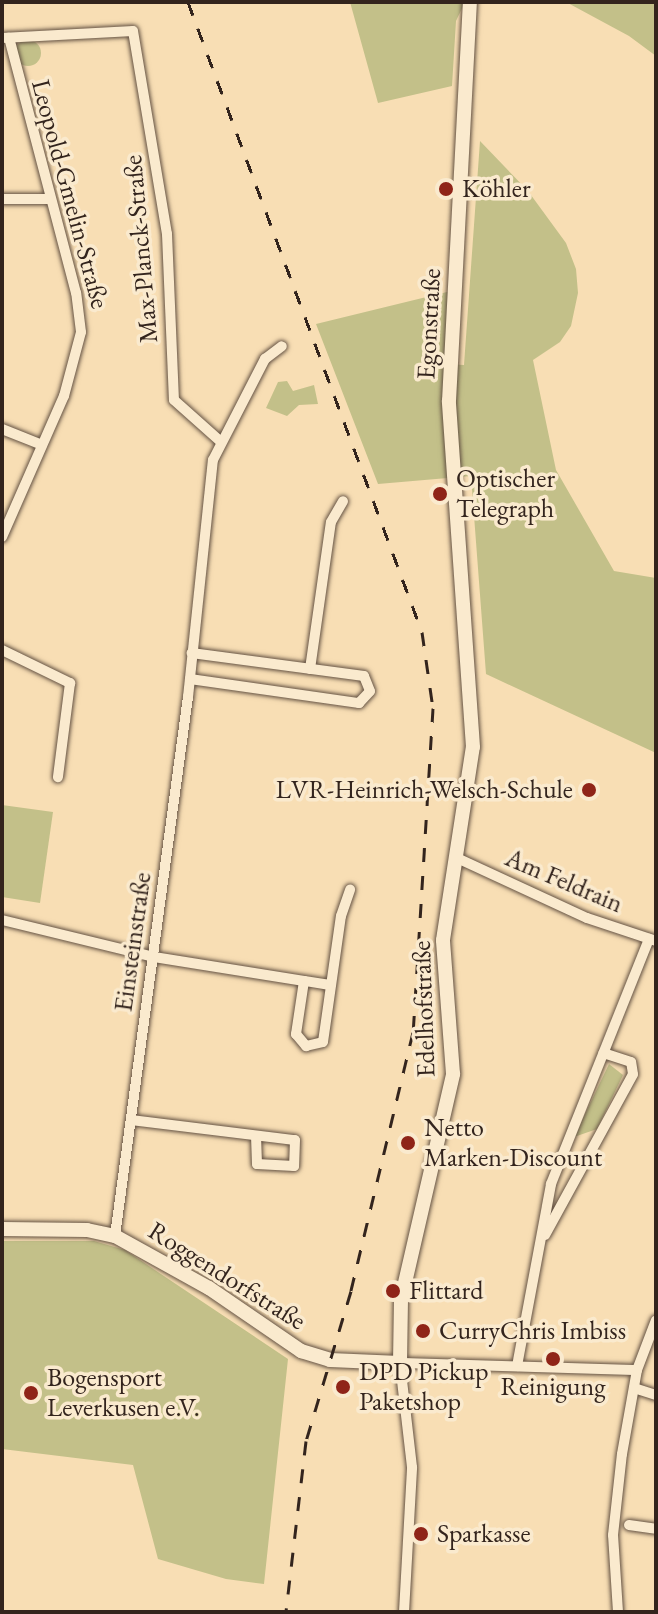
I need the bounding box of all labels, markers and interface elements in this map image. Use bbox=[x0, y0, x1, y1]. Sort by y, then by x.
street label: Leopold-Gmelin-Straße bbox=[24, 76, 116, 312]
street label: Max-Planck-Straße bbox=[117, 154, 165, 344]
place label: Köhler bbox=[462, 173, 531, 205]
marker: Köhler bbox=[437, 180, 455, 198]
street label: Egonstraße bbox=[411, 268, 447, 380]
place label: Optischer Telegraph bbox=[456, 463, 555, 524]
marker: Optischer Telegraph bbox=[431, 485, 449, 503]
place label: LVR-Heinrich-Welsch-Schule bbox=[276, 774, 573, 806]
marker: LVR-Heinrich-Welsch-Schule bbox=[580, 781, 598, 799]
street label: Am Feldrain bbox=[501, 842, 627, 920]
street label: Einsteinstraße bbox=[108, 870, 158, 1014]
street label: Edelhofstraße bbox=[406, 940, 442, 1078]
place label: Netto Marken-Discount bbox=[424, 1112, 602, 1174]
marker: Netto Marken-Discount bbox=[399, 1134, 417, 1152]
street label: Roggendorfstraße bbox=[143, 1215, 311, 1337]
place label: Flittard bbox=[409, 1275, 483, 1307]
marker: Flittard bbox=[384, 1282, 402, 1300]
place label: CurryChris Imbiss bbox=[439, 1315, 626, 1347]
marker: CurryChris Imbiss bbox=[414, 1322, 432, 1340]
marker: Reinigung bbox=[544, 1350, 562, 1368]
place label: DPD Pickup Paketshop bbox=[359, 1356, 488, 1418]
place label: Bogensport Leverkusen e.V. bbox=[47, 1362, 200, 1424]
place label: Reinigung bbox=[500, 1371, 606, 1403]
marker: DPD Pickup Paketshop bbox=[334, 1378, 352, 1396]
marker: Bogensport Leverkusen e.V. bbox=[22, 1384, 40, 1402]
place label: Sparkasse bbox=[437, 1518, 531, 1550]
marker: Sparkasse bbox=[412, 1525, 430, 1543]

